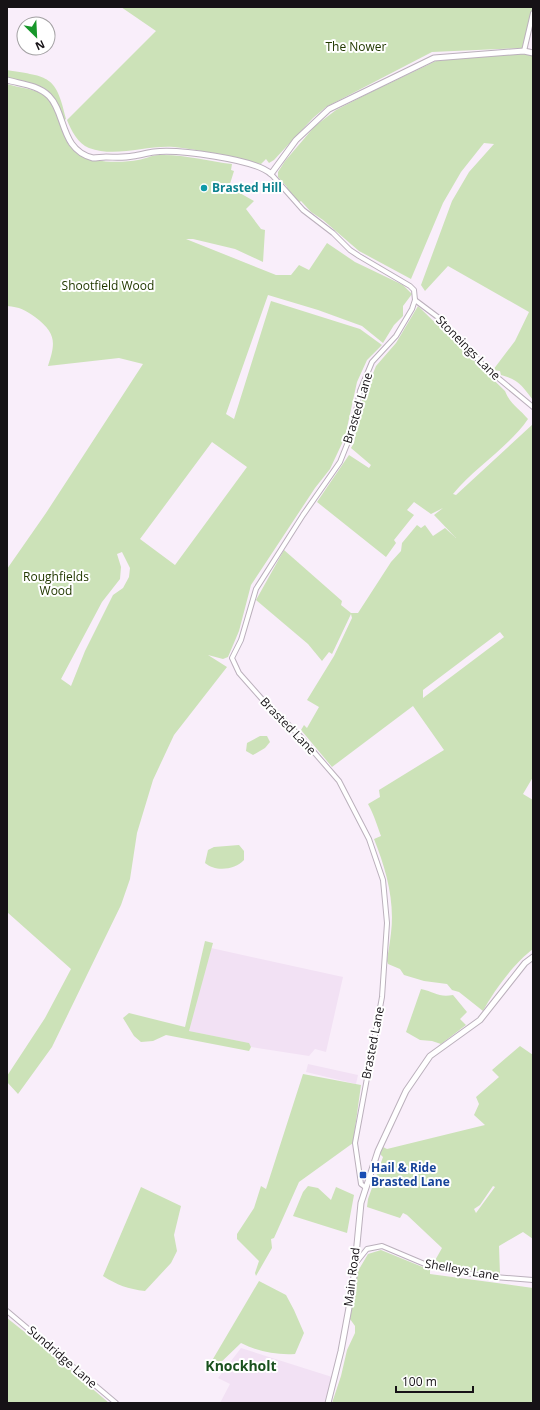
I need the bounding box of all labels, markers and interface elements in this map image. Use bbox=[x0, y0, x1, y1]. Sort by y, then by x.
north arrow bbox=[16, 16, 56, 56]
text: N bbox=[33, 37, 47, 54]
park label: The Nower bbox=[325, 38, 387, 55]
place label: Brasted Hill bbox=[212, 179, 282, 196]
marker: Brasted Hill bbox=[199, 183, 209, 193]
park label: Shootfield Wood bbox=[62, 277, 154, 294]
street label: Stoneings Lane bbox=[432, 312, 505, 384]
street label: Brasted Lane bbox=[339, 370, 376, 446]
park label: Roughfields Wood bbox=[23, 568, 89, 599]
street label: Brasted Lane bbox=[257, 693, 320, 758]
street label: Brasted Lane bbox=[357, 1005, 388, 1081]
place label: Hail & Ride Brasted Lane bbox=[371, 1159, 450, 1190]
marker: Hail & Ride Brasted Lane bbox=[358, 1170, 368, 1180]
street label: Main Road bbox=[339, 1246, 364, 1308]
street label: Shelleys Lane bbox=[424, 1255, 501, 1284]
street label: Sundridge Lane bbox=[24, 1322, 101, 1392]
district label: Knockholt bbox=[205, 1356, 277, 1375]
scale bar bbox=[396, 1368, 473, 1394]
text: 100 m bbox=[402, 1373, 437, 1390]

